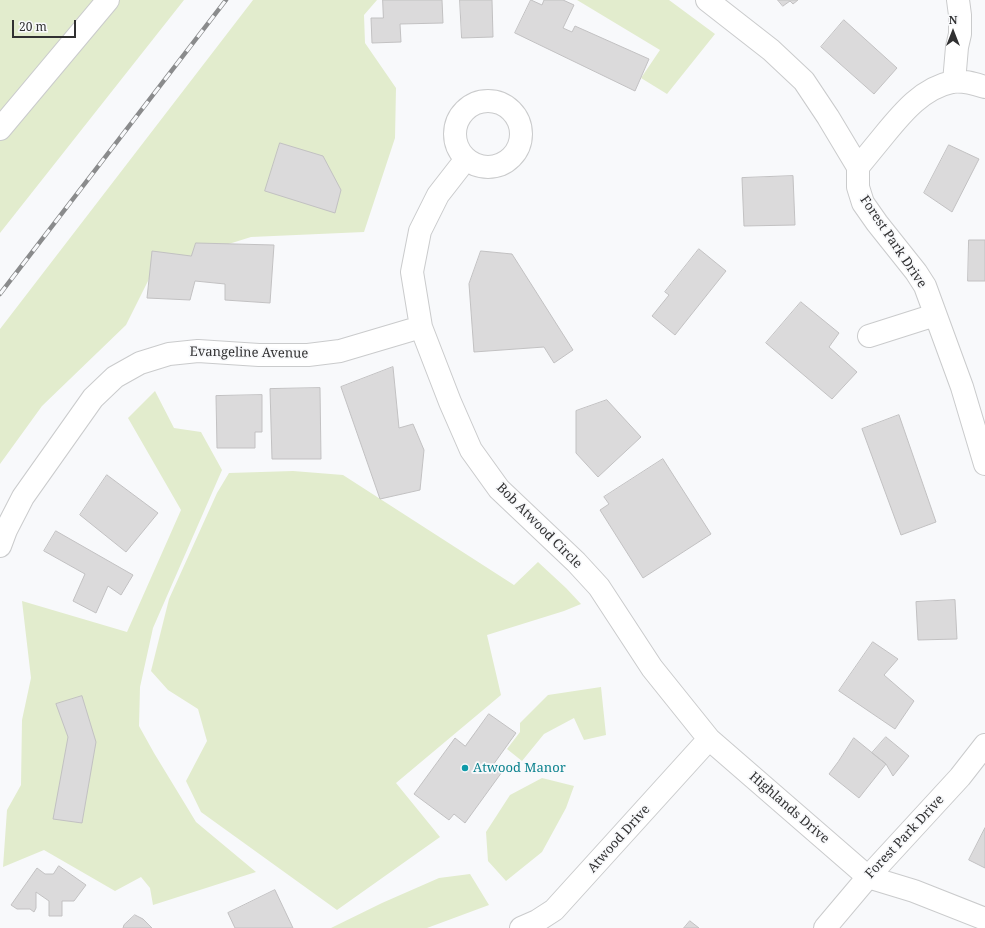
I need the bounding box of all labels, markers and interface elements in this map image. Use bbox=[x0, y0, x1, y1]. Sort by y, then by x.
scale bar bbox=[14, 12, 78, 38]
north arrow bbox=[933, 12, 973, 52]
text: N bbox=[949, 12, 957, 27]
text: 20 m bbox=[19, 18, 47, 35]
street label: Forest Park Drive bbox=[856, 193, 930, 291]
street label: Evangeline Avenue bbox=[190, 344, 308, 362]
street label: Bob Atwood Circle bbox=[493, 480, 585, 572]
place label: Atwood Manor bbox=[473, 760, 566, 776]
marker: Atwood Manor bbox=[460, 763, 470, 773]
street label: Highlands Drive bbox=[746, 769, 832, 847]
street label: Forest Park Drive bbox=[862, 792, 948, 882]
street label: Atwood Drive bbox=[585, 802, 653, 876]

